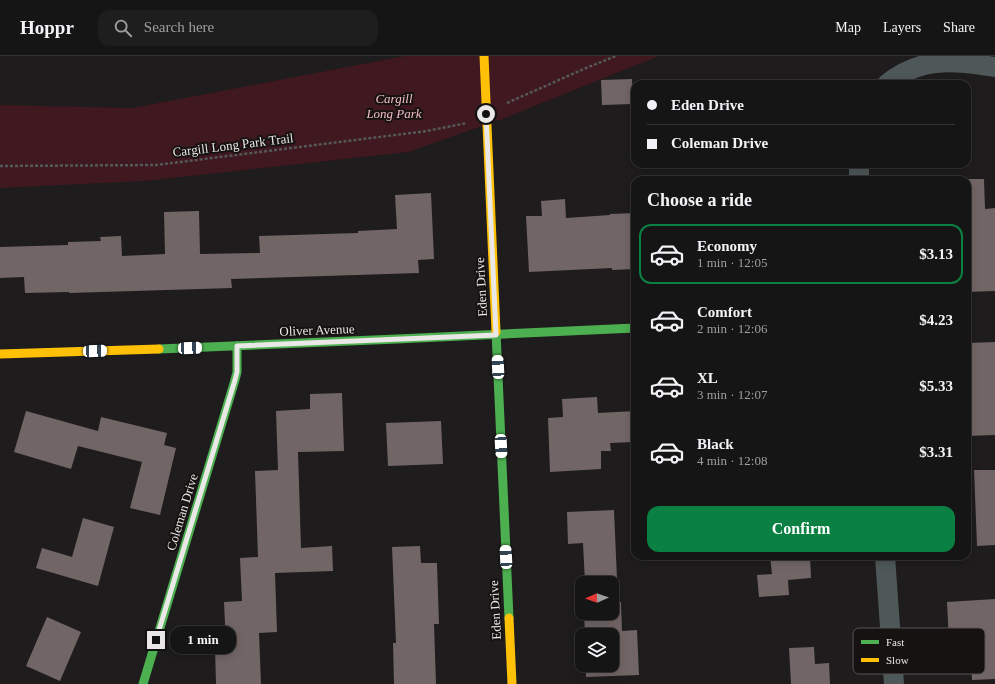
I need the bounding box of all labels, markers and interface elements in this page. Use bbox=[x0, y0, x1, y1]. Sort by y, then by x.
search box bbox=[98, 10, 378, 46]
text: Hoppr bbox=[20, 17, 74, 38]
icon: search bbox=[112, 17, 134, 39]
text: Search here bbox=[144, 19, 214, 35]
text: Map bbox=[835, 20, 861, 35]
text: Layers bbox=[883, 20, 921, 35]
text: Share bbox=[943, 20, 975, 35]
park label: Cargill Long Park bbox=[365, 91, 422, 121]
text: Eden Drive bbox=[671, 97, 744, 113]
route start bbox=[477, 105, 495, 123]
street label: Cargill Long Park Trail bbox=[172, 130, 295, 160]
text: Coleman Drive bbox=[671, 135, 768, 151]
text: Choose a ride bbox=[647, 190, 752, 210]
icon: car bbox=[649, 236, 685, 272]
text: Economy bbox=[697, 238, 757, 254]
text: $3.13 bbox=[919, 246, 953, 262]
text: 1 min · 12:05 bbox=[697, 255, 767, 270]
street label: Eden Drive bbox=[472, 257, 490, 317]
icon: car bbox=[649, 302, 685, 338]
text: Comfort bbox=[697, 304, 752, 320]
text: $4.23 bbox=[919, 312, 953, 328]
street label: Oliver Avenue bbox=[279, 321, 355, 339]
text: 2 min · 12:06 bbox=[697, 321, 767, 336]
car bbox=[178, 342, 202, 354]
car bbox=[83, 345, 107, 357]
car bbox=[491, 355, 505, 379]
icon: car bbox=[649, 368, 685, 404]
text: XL bbox=[697, 370, 718, 386]
text: $5.33 bbox=[919, 378, 953, 394]
text: 3 min · 12:07 bbox=[697, 387, 767, 402]
car bbox=[494, 434, 508, 458]
icon: car bbox=[649, 434, 685, 470]
text: Black bbox=[697, 436, 734, 452]
text: $3.31 bbox=[919, 444, 953, 460]
text: 4 min · 12:08 bbox=[697, 453, 767, 468]
street label: Coleman Drive bbox=[163, 471, 201, 552]
button: Confirm bbox=[647, 506, 955, 552]
car bbox=[499, 545, 513, 569]
north arrow bbox=[575, 576, 619, 620]
map controls bbox=[575, 576, 619, 672]
street label: Eden Drive bbox=[486, 580, 504, 640]
callout: 1 min bbox=[170, 626, 236, 654]
button: layers bbox=[575, 628, 619, 672]
legend bbox=[853, 628, 985, 674]
route end bbox=[147, 631, 165, 649]
text: 1 min bbox=[187, 632, 219, 647]
text: Fast bbox=[886, 636, 904, 648]
text: Slow bbox=[886, 654, 909, 666]

